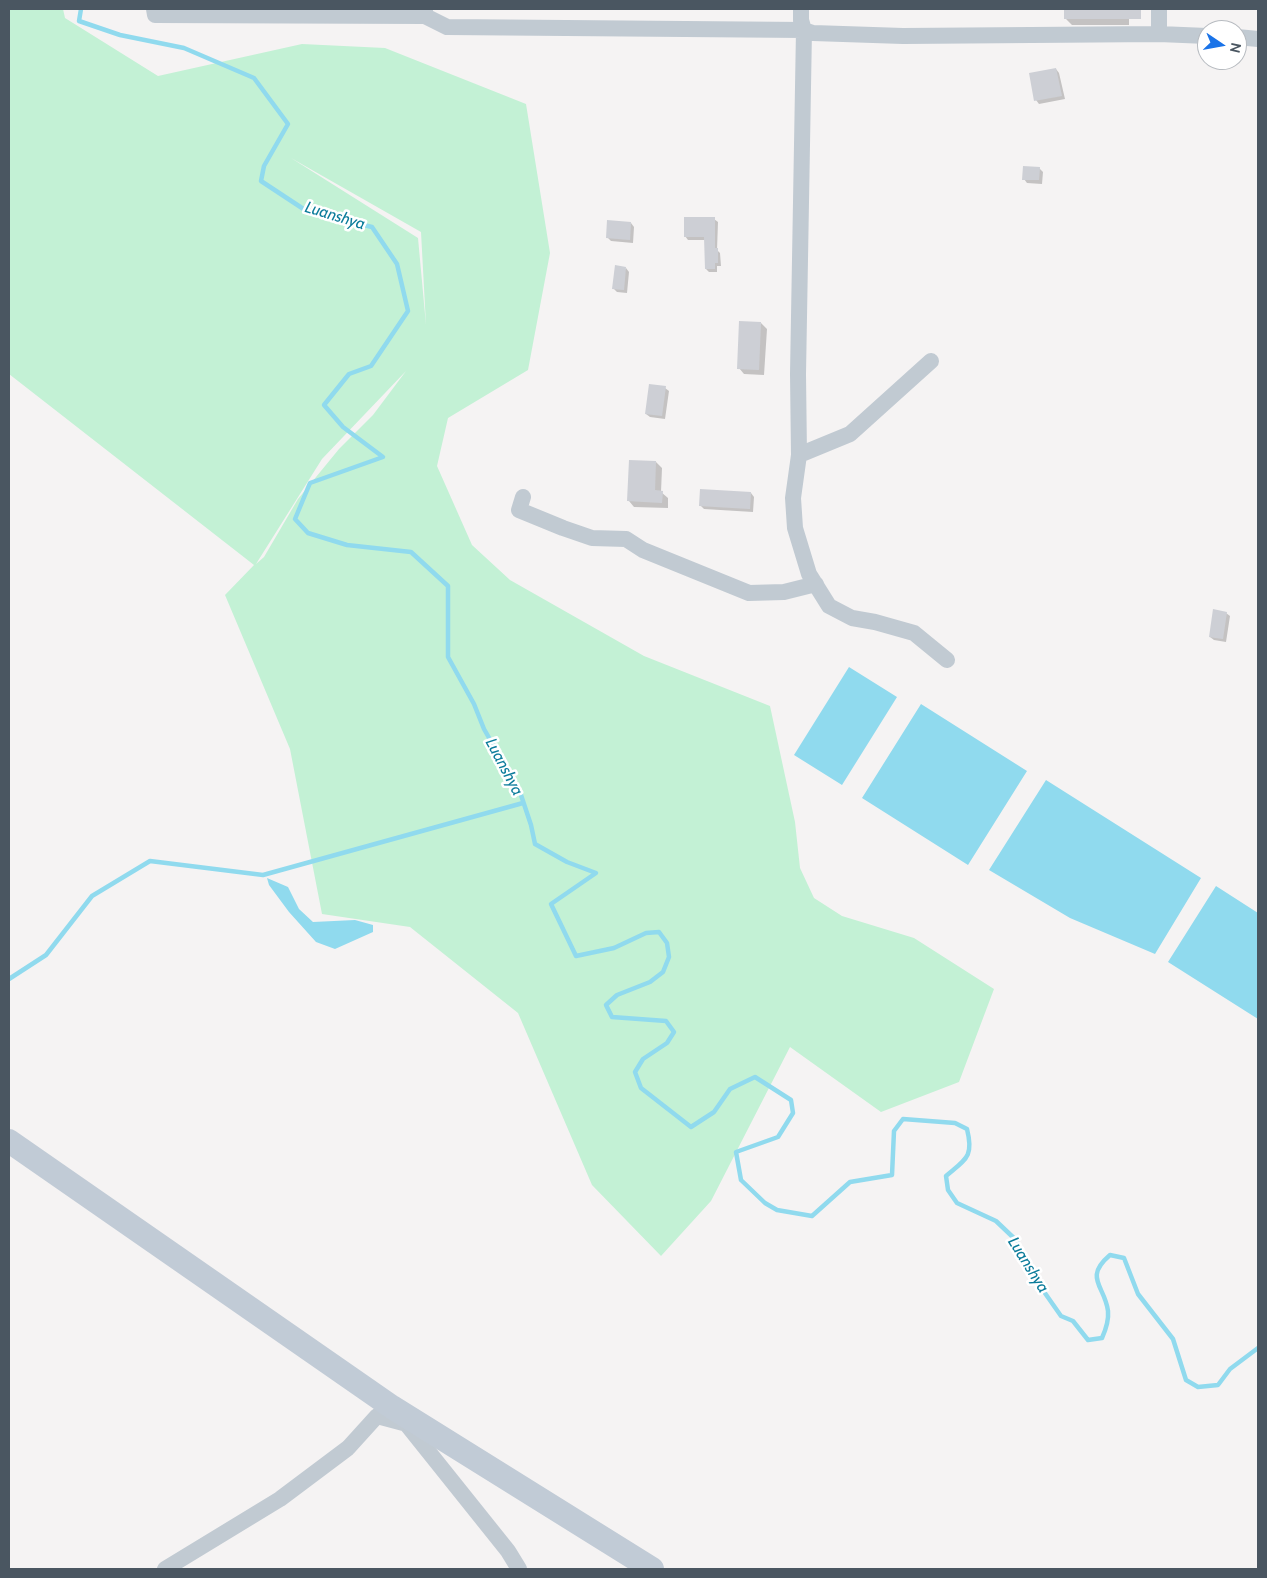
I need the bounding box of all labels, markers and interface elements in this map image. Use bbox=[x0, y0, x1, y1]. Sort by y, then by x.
north arrow bbox=[1197, 20, 1247, 70]
text: N bbox=[1226, 41, 1246, 55]
water label: Luanshya bbox=[302, 198, 368, 234]
water label: Luanshya bbox=[481, 735, 527, 799]
water label: Luanshya bbox=[1003, 1234, 1053, 1296]

